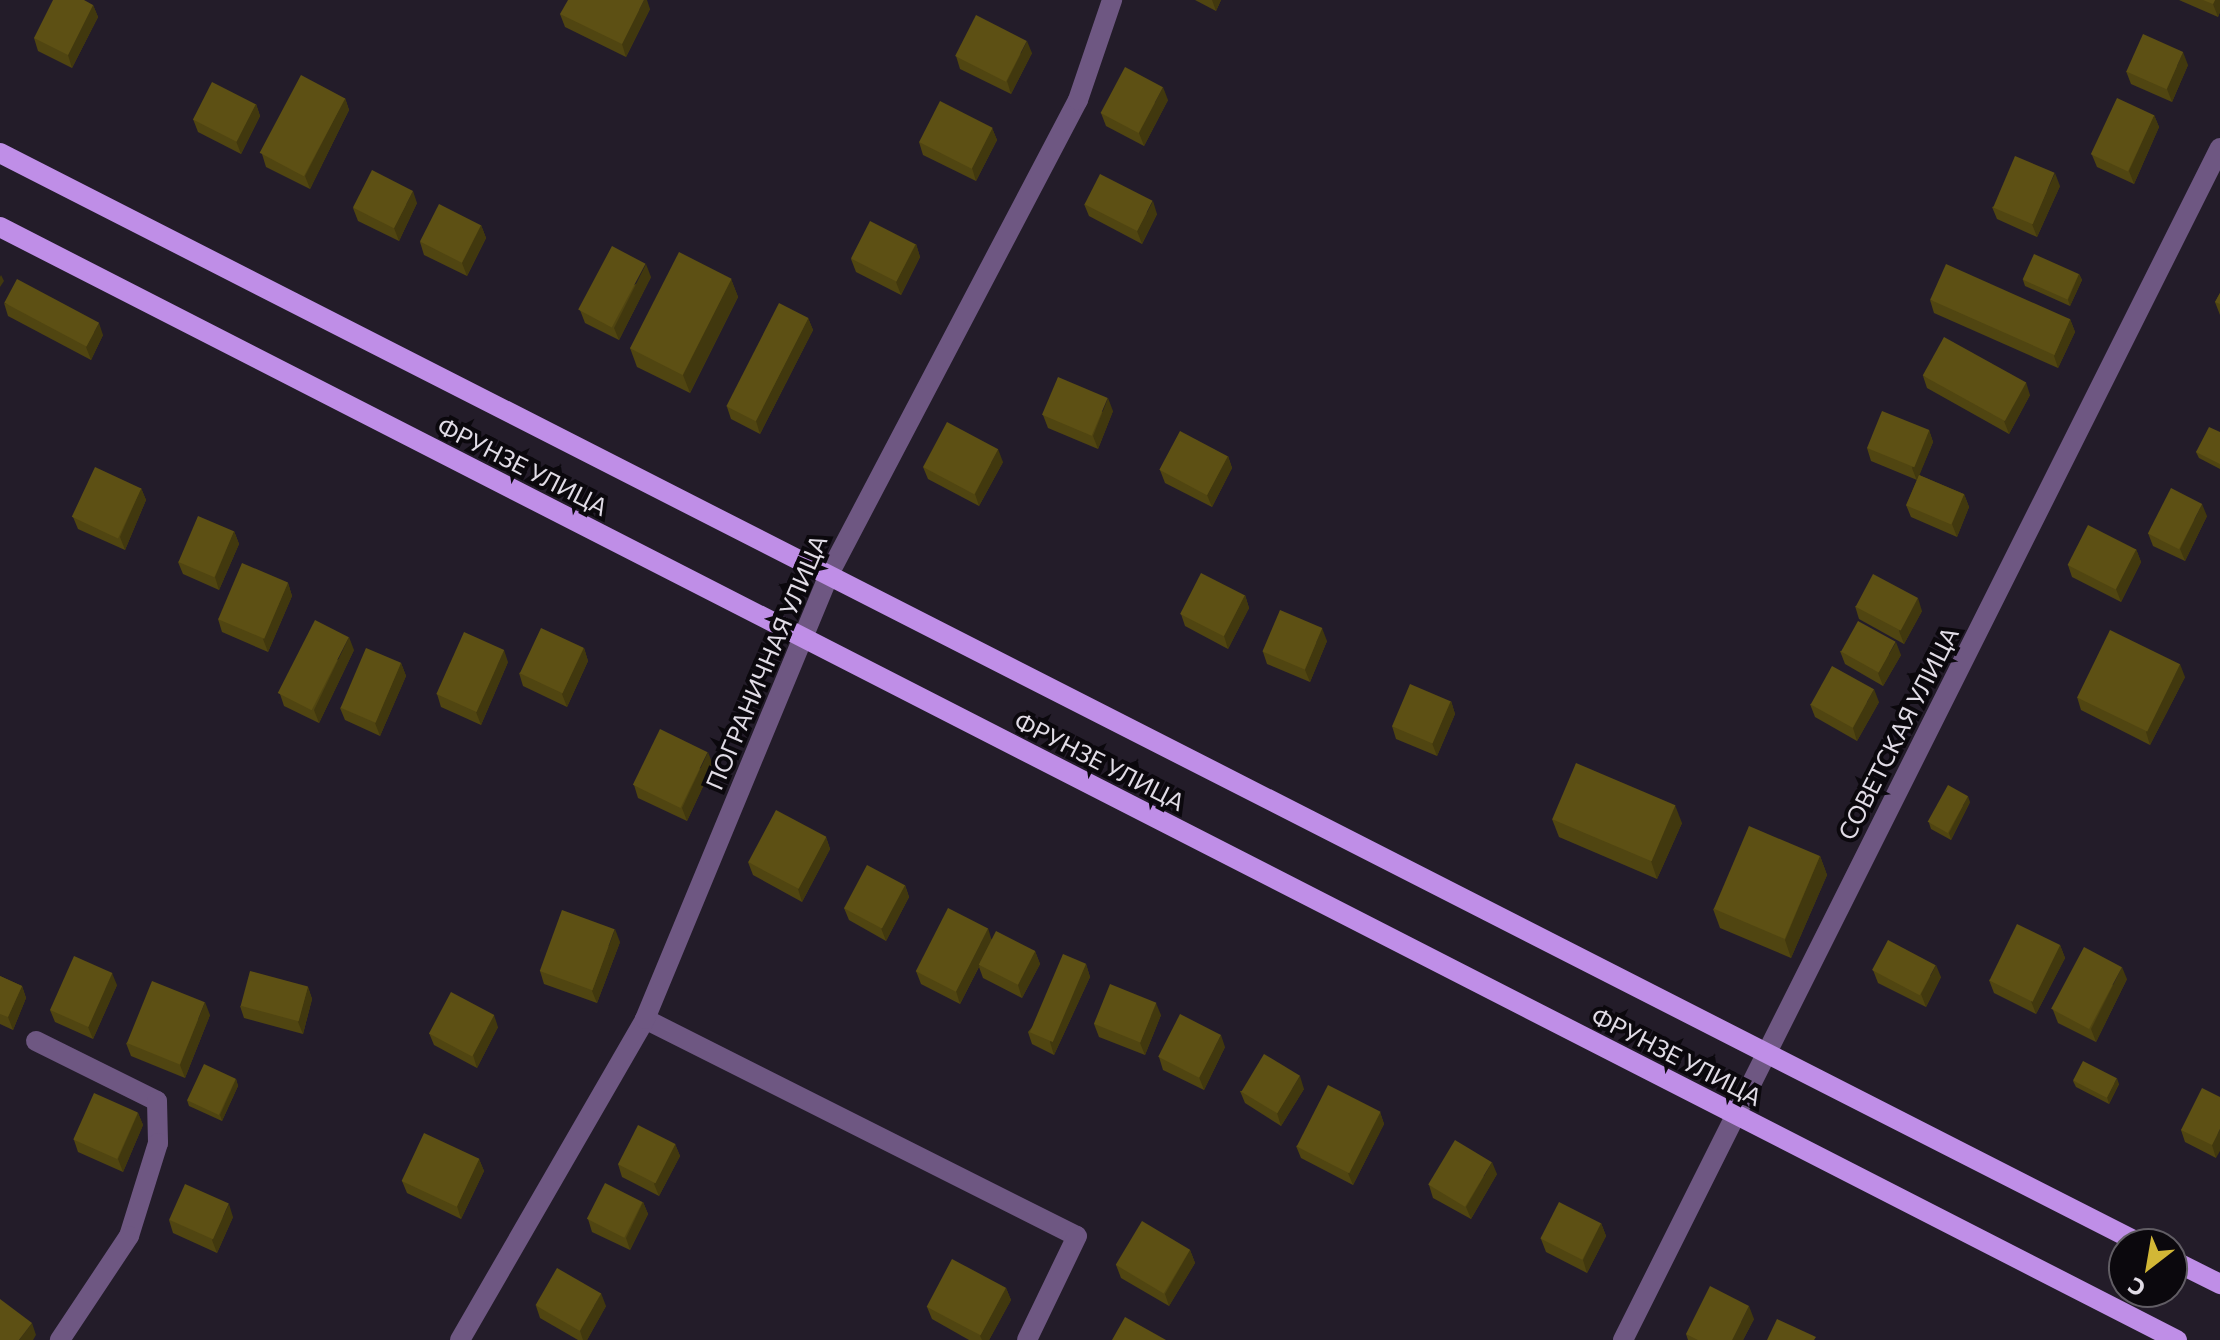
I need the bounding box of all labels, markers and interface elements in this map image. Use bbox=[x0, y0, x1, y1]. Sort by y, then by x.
street label: ФРУНЗЕ УЛИЦА bbox=[433, 411, 613, 521]
street label: ПОГРАНИЧНАЯ УЛИЦА bbox=[699, 530, 833, 794]
street label: СОВЕТСКАЯ УЛИЦА bbox=[1832, 622, 1964, 844]
street label: ФРУНЗЕ УЛИЦА bbox=[1010, 706, 1190, 816]
street label: ФРУНЗЕ УЛИЦА bbox=[1587, 1001, 1767, 1111]
north arrow bbox=[2108, 1228, 2188, 1308]
text: С bbox=[2123, 1272, 2150, 1303]

